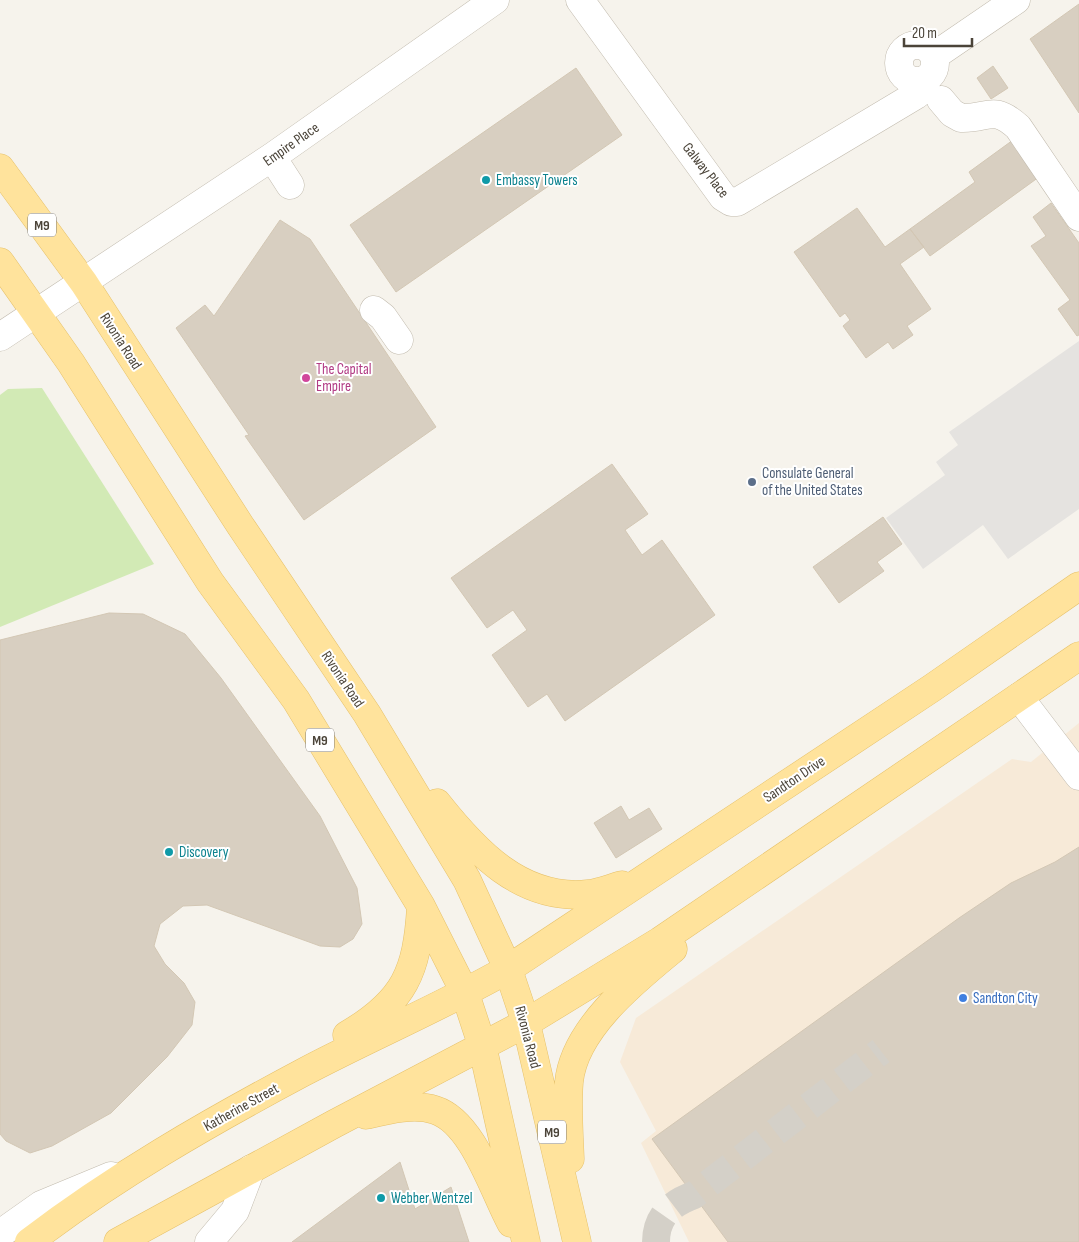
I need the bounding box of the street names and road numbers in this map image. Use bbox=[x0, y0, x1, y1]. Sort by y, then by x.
street label: Empire Place bbox=[260, 118, 323, 171]
street label: Galway Place bbox=[678, 139, 733, 202]
road number: M9 bbox=[28, 214, 56, 236]
street label: Rivonia Road bbox=[95, 309, 146, 373]
street label: Rivonia Road bbox=[317, 647, 368, 711]
road number: M9 bbox=[306, 728, 334, 752]
street label: Sandton Drive bbox=[760, 752, 829, 807]
street label: Rivonia Road bbox=[510, 1004, 545, 1070]
street label: Katherine Street bbox=[200, 1079, 283, 1136]
road number: M9 bbox=[538, 1120, 566, 1144]

